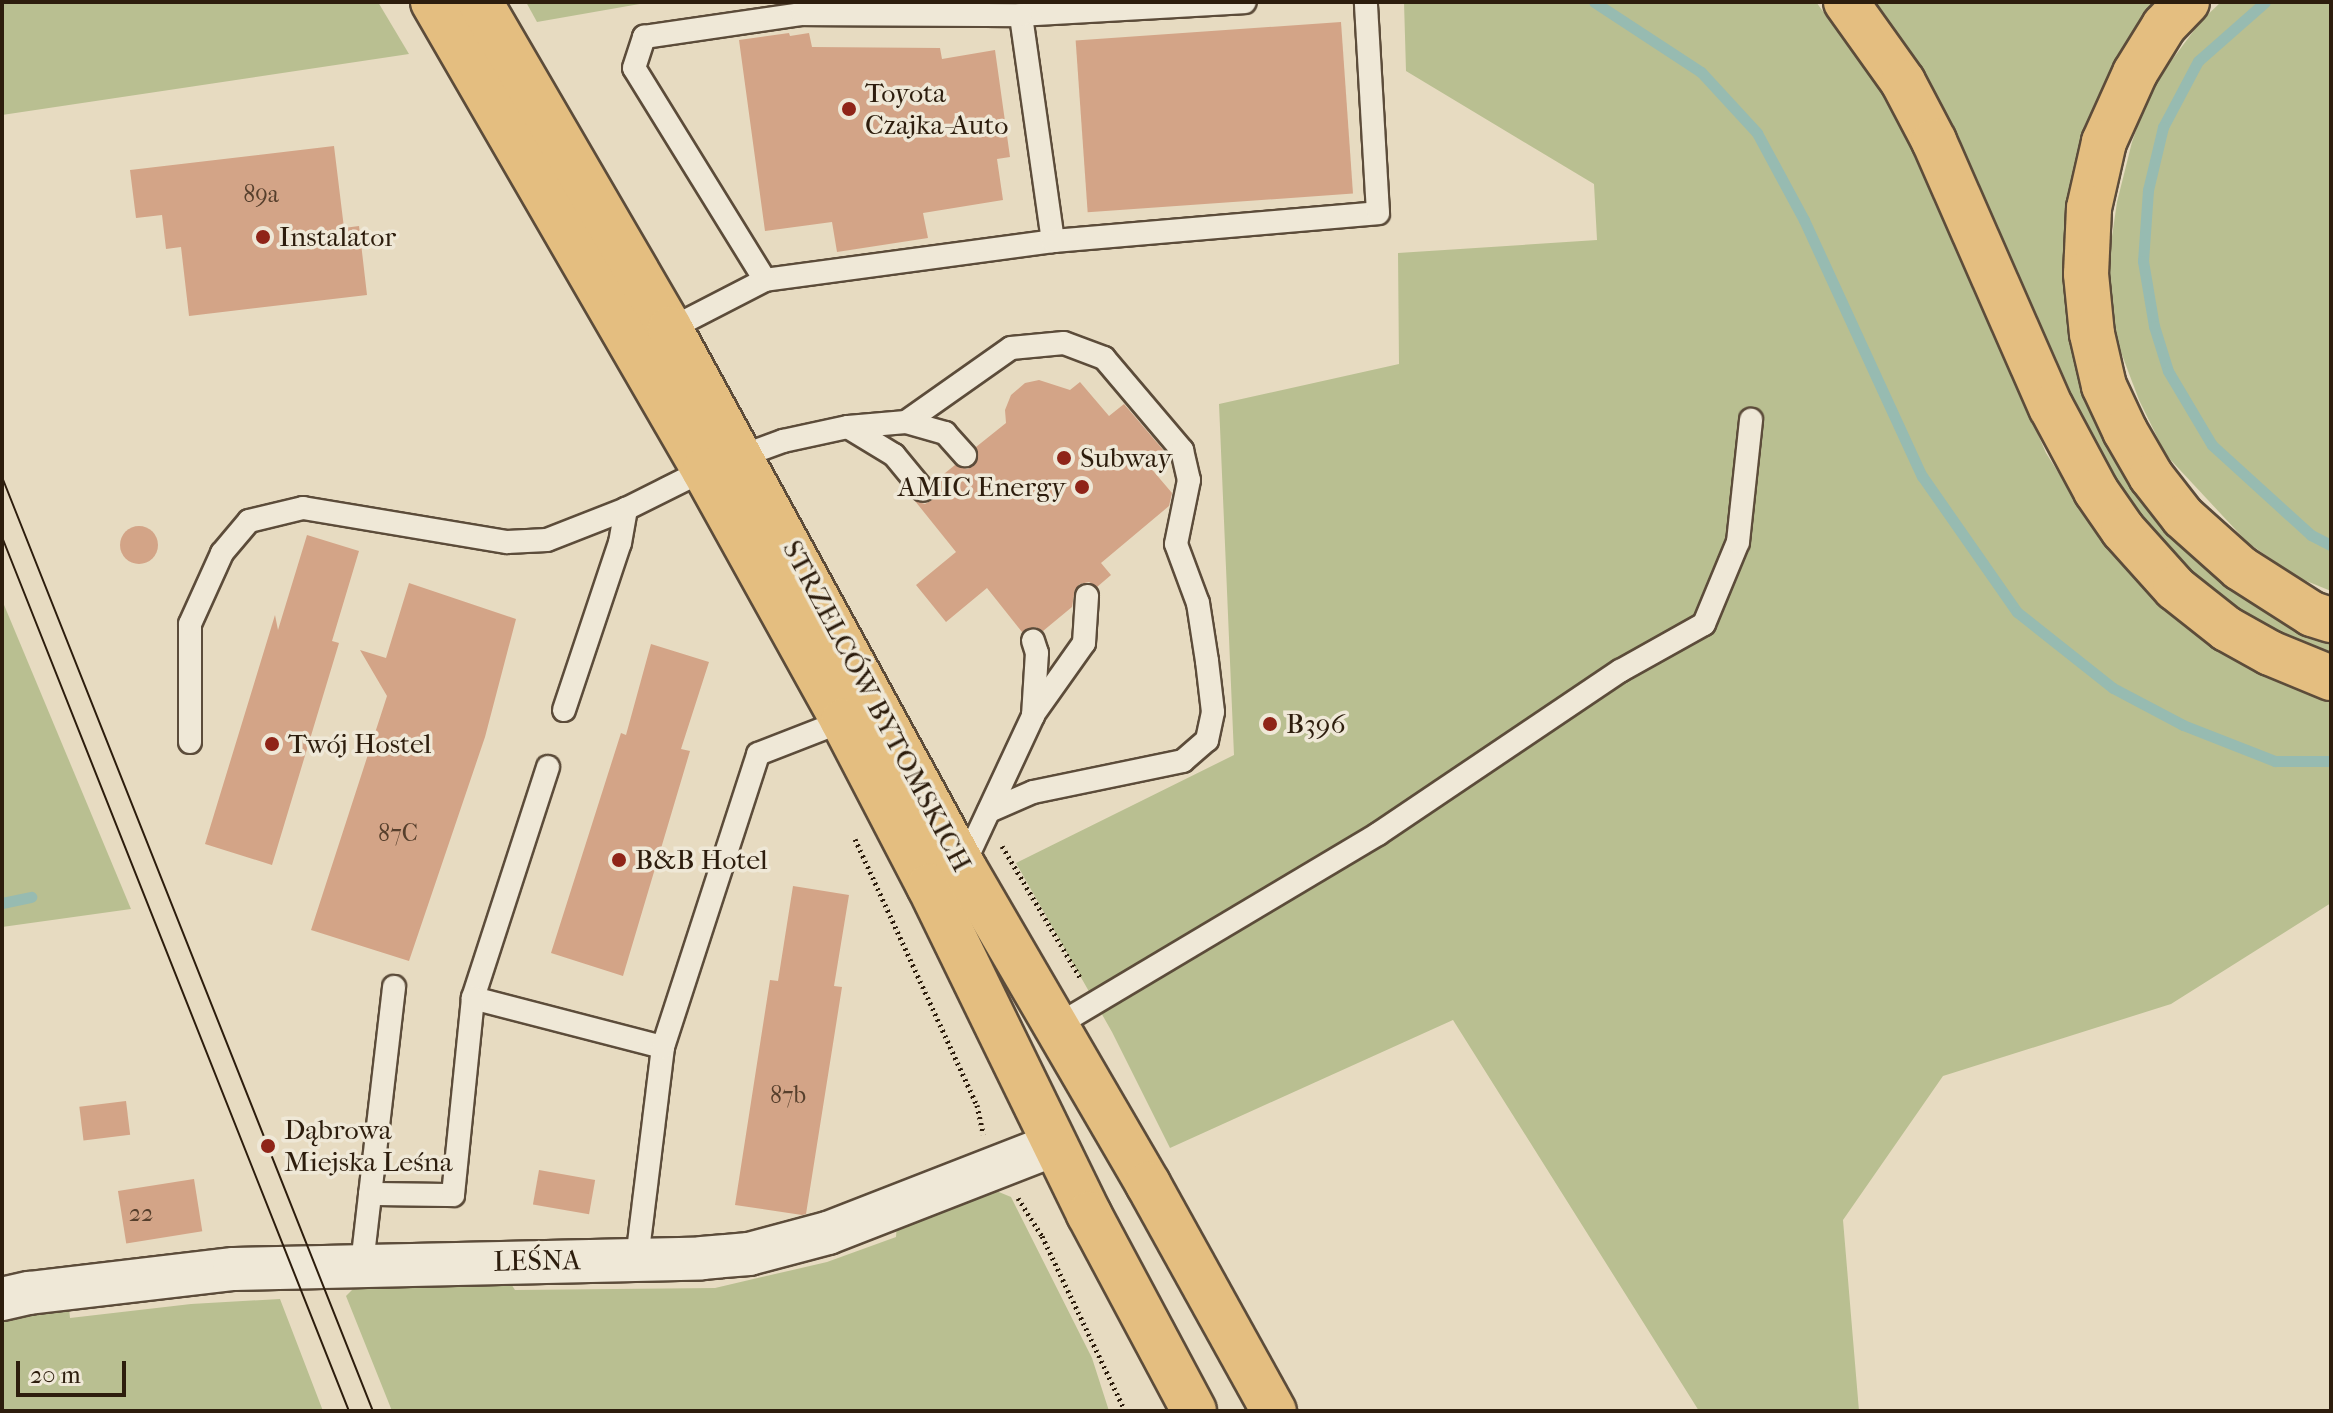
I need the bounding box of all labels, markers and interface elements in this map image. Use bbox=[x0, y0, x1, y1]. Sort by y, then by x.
place label: Toyota Czajka-Auto bbox=[865, 76, 1008, 142]
marker: Toyota Czajka-Auto bbox=[840, 100, 858, 118]
house number: 89a bbox=[243, 181, 279, 209]
place label: Instalator bbox=[279, 220, 396, 254]
marker: Instalator bbox=[254, 228, 272, 246]
place label: Subway bbox=[1080, 441, 1172, 475]
marker: Subway bbox=[1055, 449, 1073, 467]
place label: AMIC Energy bbox=[898, 470, 1066, 504]
marker: AMIC Energy bbox=[1073, 478, 1091, 496]
street label: STRZELCÓW BYTOMSKICH bbox=[775, 535, 979, 877]
place label: B396 bbox=[1286, 707, 1346, 741]
marker: B396 bbox=[1261, 715, 1279, 733]
place label: Twój Hostel bbox=[288, 727, 432, 761]
marker: Twój Hostel bbox=[263, 735, 281, 753]
house number: 87C bbox=[378, 820, 418, 848]
place label: B&B Hotel bbox=[635, 843, 768, 877]
marker: B&B Hotel bbox=[610, 851, 628, 869]
house number: 87b bbox=[770, 1082, 806, 1110]
place label: Dąbrowa Miejska Leśna bbox=[284, 1113, 453, 1179]
marker: Dąbrowa Miejska Leśna bbox=[259, 1137, 277, 1155]
house number: 22 bbox=[129, 1200, 153, 1228]
street label: LEŚNA bbox=[493, 1243, 581, 1279]
scale bar bbox=[20, 1345, 130, 1395]
text: 20 m bbox=[30, 1361, 81, 1389]

